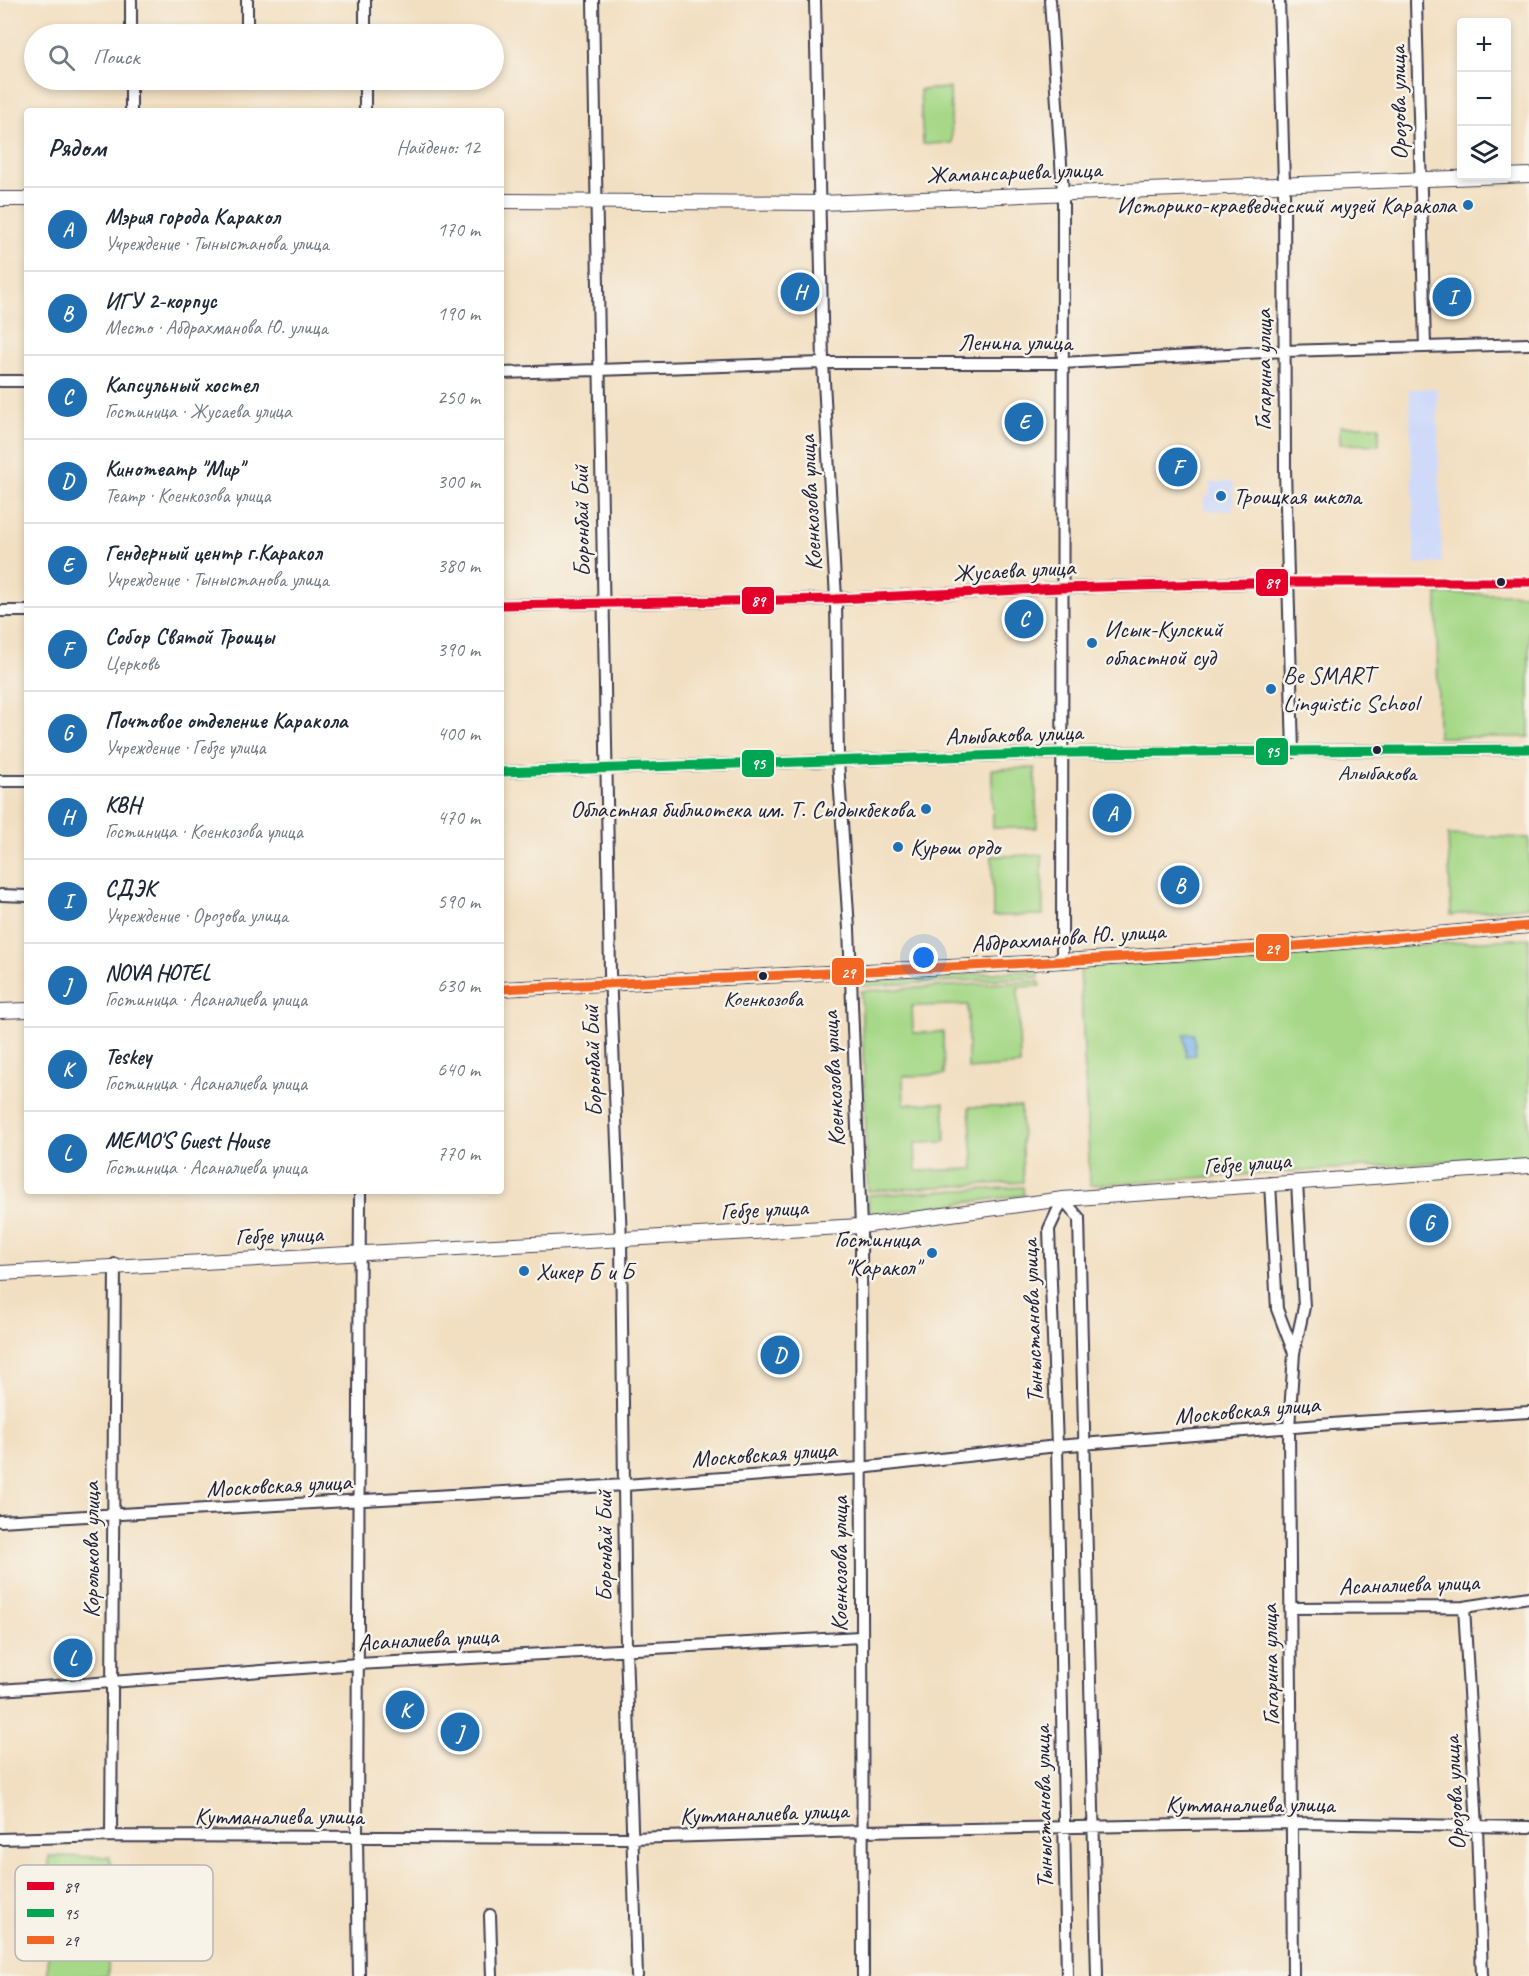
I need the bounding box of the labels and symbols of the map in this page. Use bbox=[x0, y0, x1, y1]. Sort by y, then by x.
street label: Орозова улица bbox=[1382, 43, 1414, 160]
street label: Жамансариева улица bbox=[926, 154, 1104, 190]
place label: Историко-краеведческий музей Каракола bbox=[1117, 190, 1458, 220]
marker: Историко-краеведческий музей Каракола bbox=[1461, 198, 1475, 212]
pin: H bbox=[780, 270, 820, 314]
pin: I bbox=[1432, 274, 1472, 320]
street label: Гагарина улица bbox=[1248, 308, 1278, 431]
street label: Ленина улица bbox=[958, 327, 1074, 357]
pin: E bbox=[1004, 400, 1044, 444]
street label: Коенкозова улица bbox=[791, 433, 829, 571]
pin: F bbox=[1158, 444, 1198, 490]
street label: Боронбай Бий bbox=[565, 463, 597, 577]
place label: Троицкая школа bbox=[1233, 481, 1363, 511]
marker: Троицкая школа bbox=[1214, 489, 1228, 503]
street label: Жусаева улица bbox=[952, 552, 1077, 588]
line badge: 89 bbox=[1255, 568, 1289, 597]
text: 89 bbox=[1265, 573, 1281, 593]
unlabelled marker bbox=[1495, 576, 1507, 588]
line badge: 89 bbox=[741, 586, 775, 615]
text: 89 bbox=[751, 591, 767, 611]
pin: C bbox=[1004, 596, 1044, 642]
place label: Исык-Кулский областной суд bbox=[1104, 614, 1225, 672]
marker: Исык-Кулский областной суд bbox=[1085, 636, 1099, 650]
place label: Be SMART Linguistic School bbox=[1283, 660, 1422, 718]
marker: Be SMART Linguistic School bbox=[1264, 682, 1278, 696]
street label: Алыбакова улица bbox=[945, 717, 1085, 751]
line badge: 95 bbox=[1255, 737, 1289, 766]
text: 95 bbox=[1265, 742, 1281, 762]
marker: Алыбакова bbox=[1371, 744, 1383, 756]
line badge: 95 bbox=[741, 749, 775, 778]
text: 95 bbox=[751, 754, 767, 774]
place label: Алыбакова bbox=[1338, 759, 1418, 787]
pin: A bbox=[1092, 790, 1132, 836]
place label: Областная библиотека им. Т. Сыдыкбекова bbox=[570, 794, 916, 824]
marker: Областная библиотека им. Т. Сыдыкбекова bbox=[919, 802, 933, 816]
place label: Курөш ордо bbox=[910, 832, 1003, 862]
marker: Курөш ордо bbox=[891, 840, 905, 854]
pin: B bbox=[1160, 862, 1200, 908]
street label: Абдрахманова Ю. улица bbox=[970, 915, 1168, 959]
line badge: 29 bbox=[1255, 933, 1290, 962]
text: 29 bbox=[1265, 939, 1281, 959]
your location bbox=[909, 943, 938, 972]
line badge: 29 bbox=[831, 957, 865, 986]
text: 29 bbox=[841, 963, 857, 983]
marker: Коенкозова bbox=[757, 970, 769, 982]
place label: Коенкозова bbox=[723, 985, 804, 1013]
street label: Боронбай Бий bbox=[575, 1003, 609, 1117]
street label: Коенкозова улица bbox=[814, 1009, 852, 1147]
street label: Гебзе улица bbox=[1202, 1145, 1293, 1181]
street label: Гебзе улица bbox=[720, 1192, 810, 1226]
pin: G bbox=[1410, 1200, 1448, 1246]
street label: Гебзе улица bbox=[235, 1218, 325, 1252]
place label: Гостиница "Каракол" bbox=[834, 1224, 925, 1282]
street label: Тыныстанова улица bbox=[1014, 1237, 1050, 1403]
marker: Гостиница "Каракол" bbox=[925, 1246, 939, 1260]
place label: Хикер Б и Б bbox=[536, 1256, 637, 1286]
marker: Хикер Б и Б bbox=[517, 1264, 531, 1278]
pin: D bbox=[760, 1332, 800, 1378]
street label: Московская улица bbox=[1173, 1389, 1322, 1431]
street label: Московская улица bbox=[690, 1434, 839, 1474]
street label: Московская улица bbox=[206, 1466, 354, 1504]
street label: Королькова улица bbox=[76, 1480, 106, 1618]
street label: Боронбай Бий bbox=[589, 1488, 619, 1602]
street label: Коенкозова улица bbox=[824, 1495, 854, 1632]
street label: Асаналиева улица bbox=[1338, 1567, 1481, 1601]
street label: Гагарина улица bbox=[1254, 1603, 1286, 1726]
street label: Асаналиева улица bbox=[357, 1620, 500, 1658]
pin: L bbox=[54, 1636, 92, 1680]
pin: K bbox=[386, 1688, 424, 1732]
pin: J bbox=[440, 1710, 480, 1754]
street label: Тыныстанова улица bbox=[1027, 1723, 1059, 1889]
street label: Орозова улица bbox=[1436, 1733, 1472, 1851]
street label: Кутманалиева улица bbox=[1166, 1789, 1337, 1819]
street label: Кутманалиева улица bbox=[679, 1795, 851, 1831]
street label: Кутманалиева улица bbox=[195, 1801, 366, 1831]
legend bbox=[15, 1865, 213, 1961]
text: 89 bbox=[64, 1877, 80, 1897]
text: 95 bbox=[64, 1904, 79, 1924]
text: 29 bbox=[64, 1931, 80, 1951]

